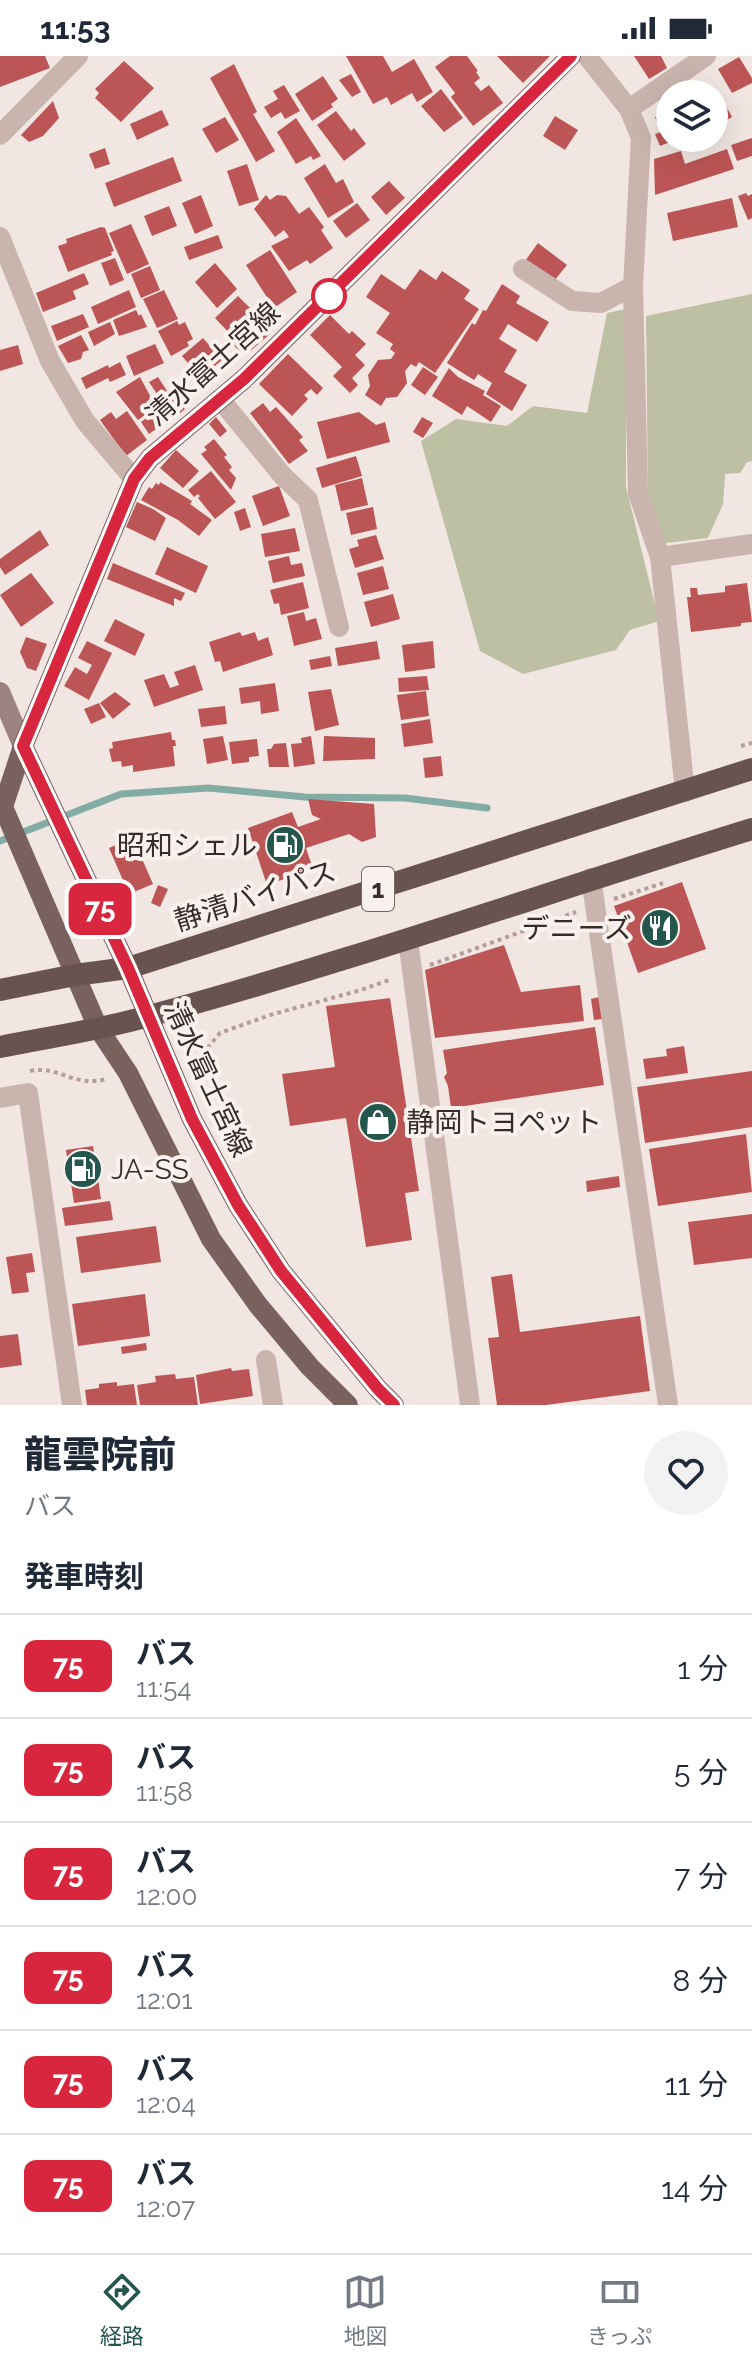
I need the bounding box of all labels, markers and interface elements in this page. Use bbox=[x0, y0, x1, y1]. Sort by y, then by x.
text: 11:53 bbox=[40, 11, 110, 46]
map controls bbox=[656, 80, 728, 152]
button: layers bbox=[656, 80, 728, 152]
unlabelled marker bbox=[312, 279, 346, 313]
street label: 清水富士宮線 bbox=[140, 296, 286, 432]
fuel station icon: 昭和シェル bbox=[264, 824, 306, 866]
place label: 昭和シェル bbox=[117, 829, 257, 862]
street label: 静清バイパス bbox=[170, 854, 340, 938]
road number: 1 bbox=[362, 867, 394, 911]
line badge: 75 bbox=[64, 883, 136, 935]
text: 75 bbox=[85, 892, 115, 925]
restaurant icon: デニーズ bbox=[639, 907, 681, 949]
place label: デニーズ bbox=[521, 912, 632, 945]
street label: 清水富士宮線 bbox=[158, 996, 258, 1162]
shop icon: 静岡トヨペット bbox=[357, 1101, 399, 1143]
place label: 静岡トヨペット bbox=[406, 1106, 602, 1139]
fuel station icon: JA-SS bbox=[62, 1148, 104, 1190]
place label: JA-SS bbox=[111, 1153, 189, 1186]
button: heart bbox=[644, 1431, 728, 1515]
text: 龍雲院前 bbox=[24, 1432, 176, 1477]
text: バス bbox=[24, 1491, 76, 1521]
text: 発車時刻 bbox=[24, 1559, 144, 1594]
text: バス bbox=[136, 1636, 196, 1671]
text: 75 bbox=[53, 1649, 83, 1682]
text: 1 分 bbox=[678, 1651, 728, 1686]
text: 11:54 bbox=[136, 1673, 192, 1703]
text: バス bbox=[136, 1740, 196, 1775]
text: 75 bbox=[53, 1753, 83, 1786]
text: 5 分 bbox=[674, 1755, 728, 1790]
text: 11:58 bbox=[136, 1777, 193, 1807]
text: バス bbox=[136, 1844, 196, 1879]
text: 75 bbox=[53, 1857, 83, 1890]
text: 7 分 bbox=[674, 1859, 728, 1894]
text: 12:00 bbox=[136, 1881, 197, 1911]
text: バス bbox=[136, 1948, 196, 1983]
text: 75 bbox=[53, 1961, 83, 1994]
text: 8 分 bbox=[673, 1963, 728, 1998]
text: 12:01 bbox=[136, 1985, 193, 2015]
text: バス bbox=[136, 2052, 196, 2087]
text: 75 bbox=[53, 2065, 83, 2098]
text: 11 分 bbox=[665, 2067, 728, 2102]
text: 12:04 bbox=[136, 2089, 196, 2119]
text: バス bbox=[136, 2156, 196, 2191]
text: 75 bbox=[53, 2169, 83, 2202]
text: 14 分 bbox=[661, 2171, 728, 2206]
text: 12:07 bbox=[136, 2193, 195, 2223]
tab: 経路 bbox=[100, 2270, 144, 2350]
tab: 地図 bbox=[343, 2270, 387, 2350]
tab: きっぷ bbox=[587, 2270, 652, 2350]

